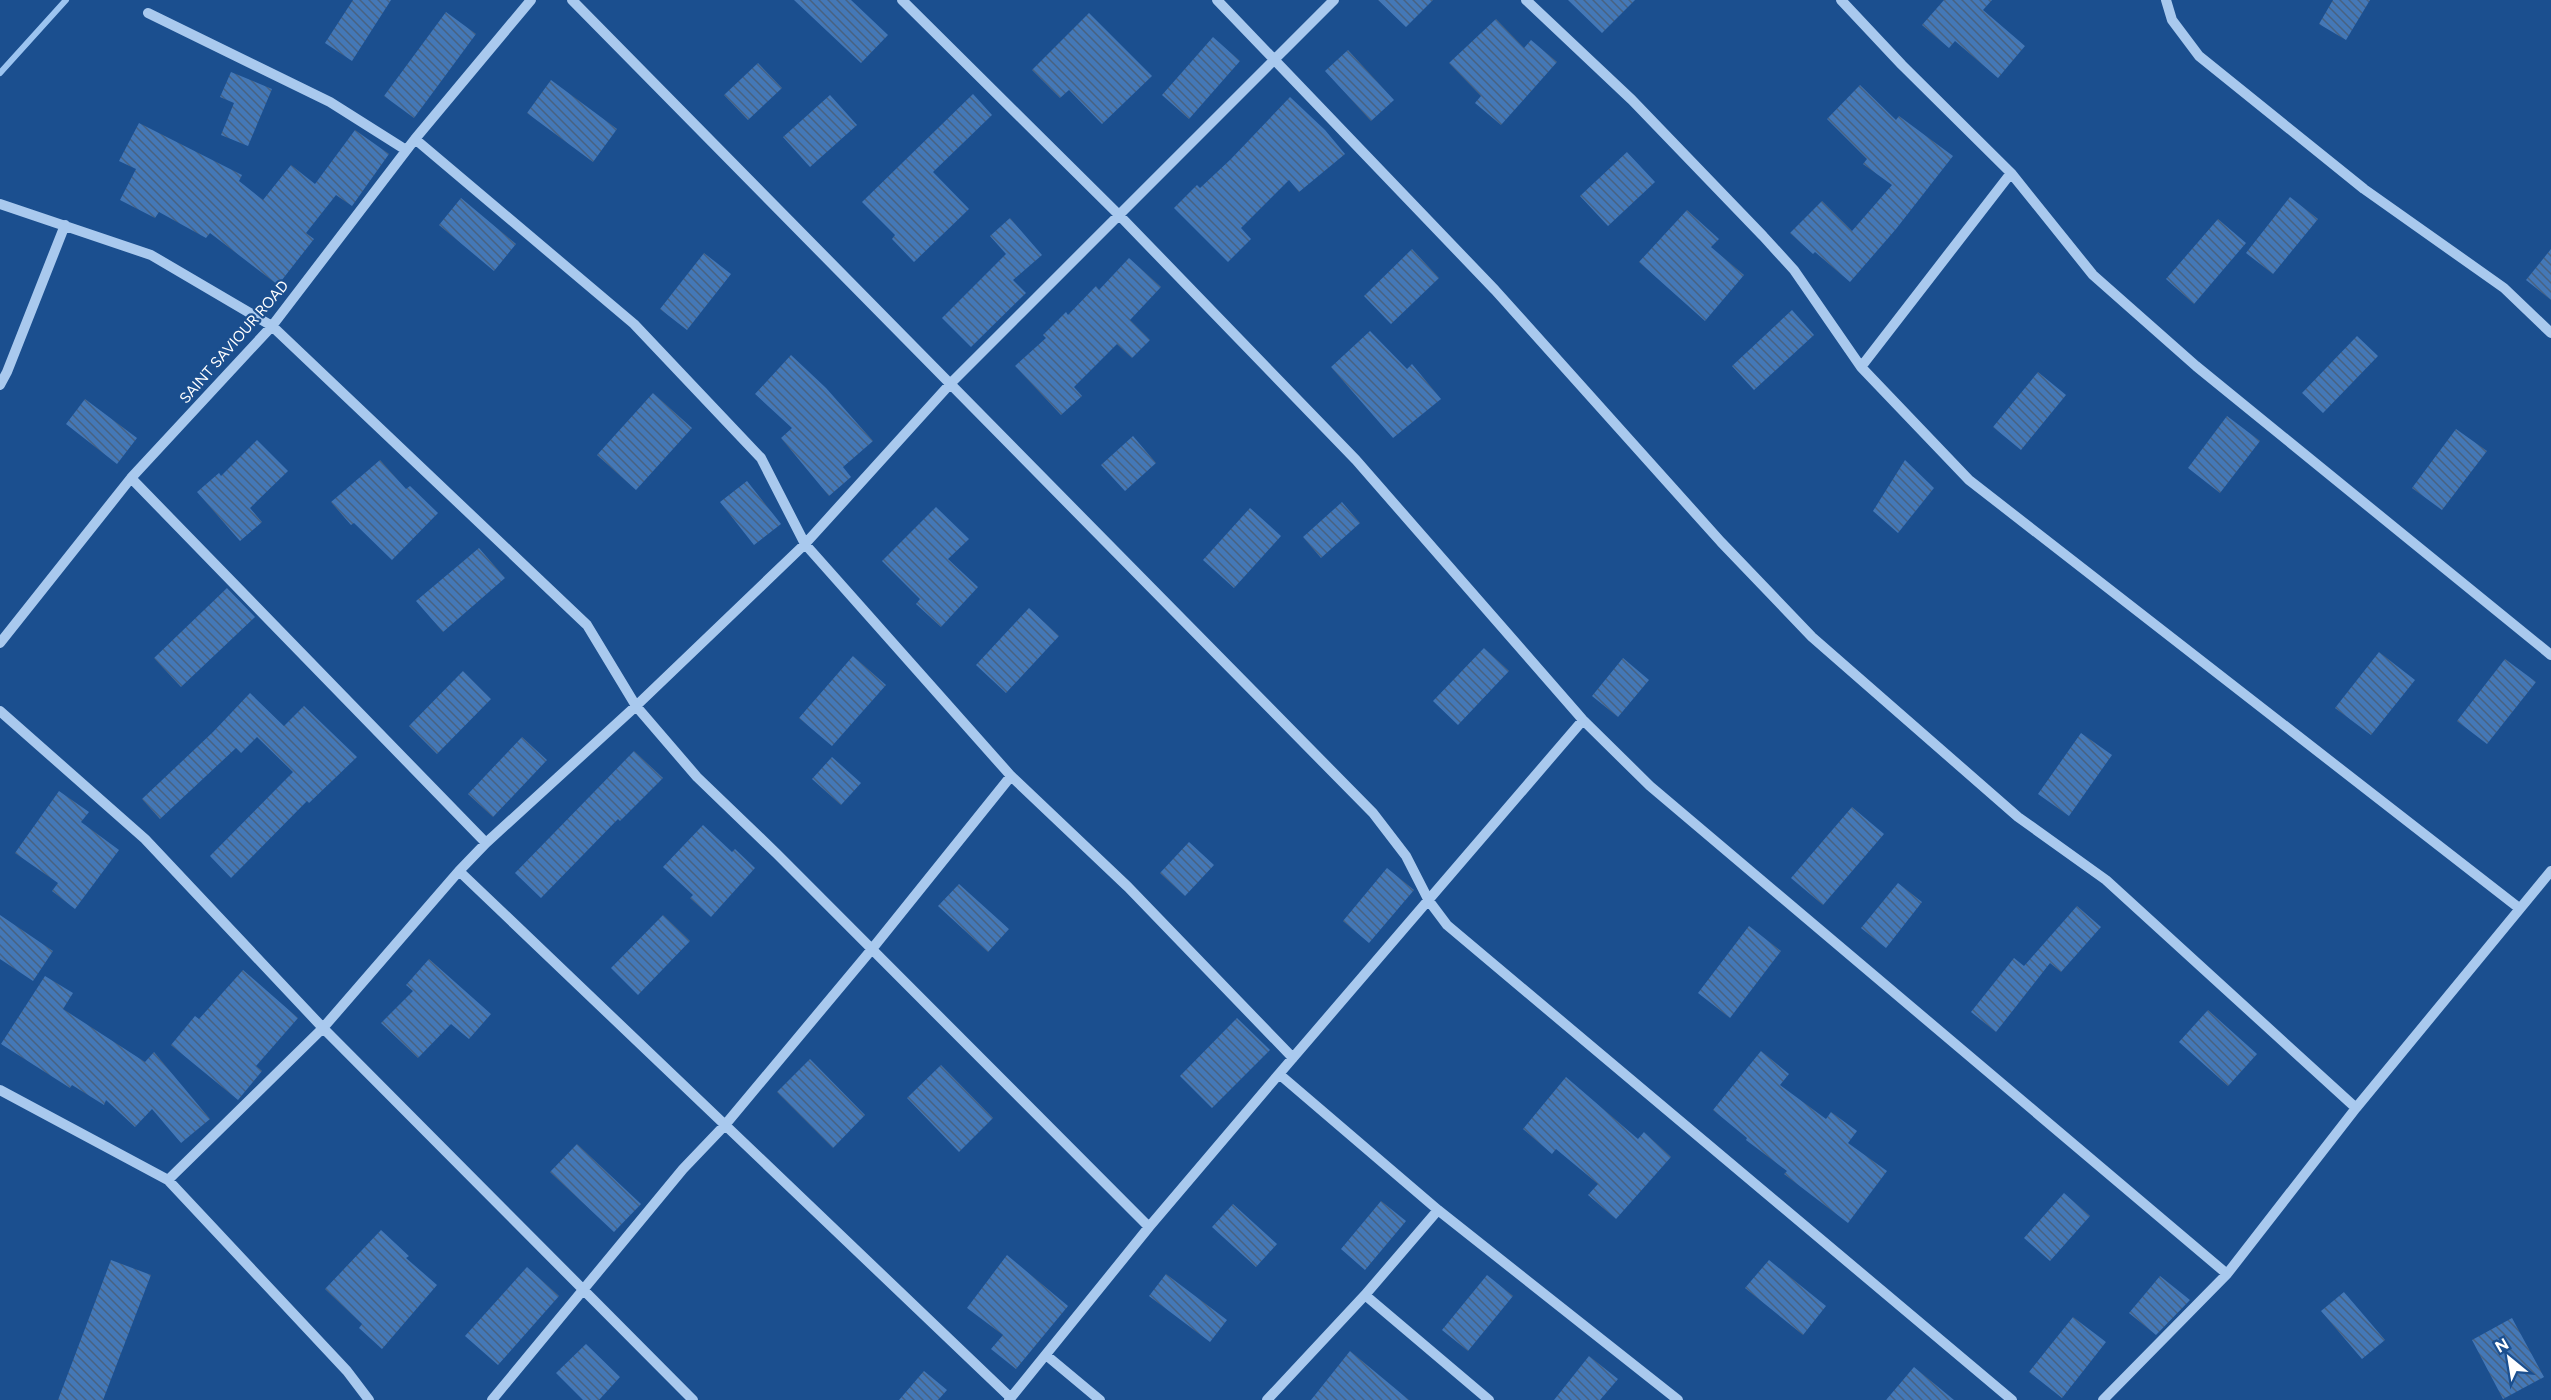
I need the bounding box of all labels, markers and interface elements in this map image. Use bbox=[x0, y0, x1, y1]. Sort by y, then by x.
street label: SAINT SAVIOUR ROAD bbox=[176, 277, 292, 407]
north arrow bbox=[2479, 1328, 2539, 1388]
text: N bbox=[2492, 1334, 2512, 1357]

